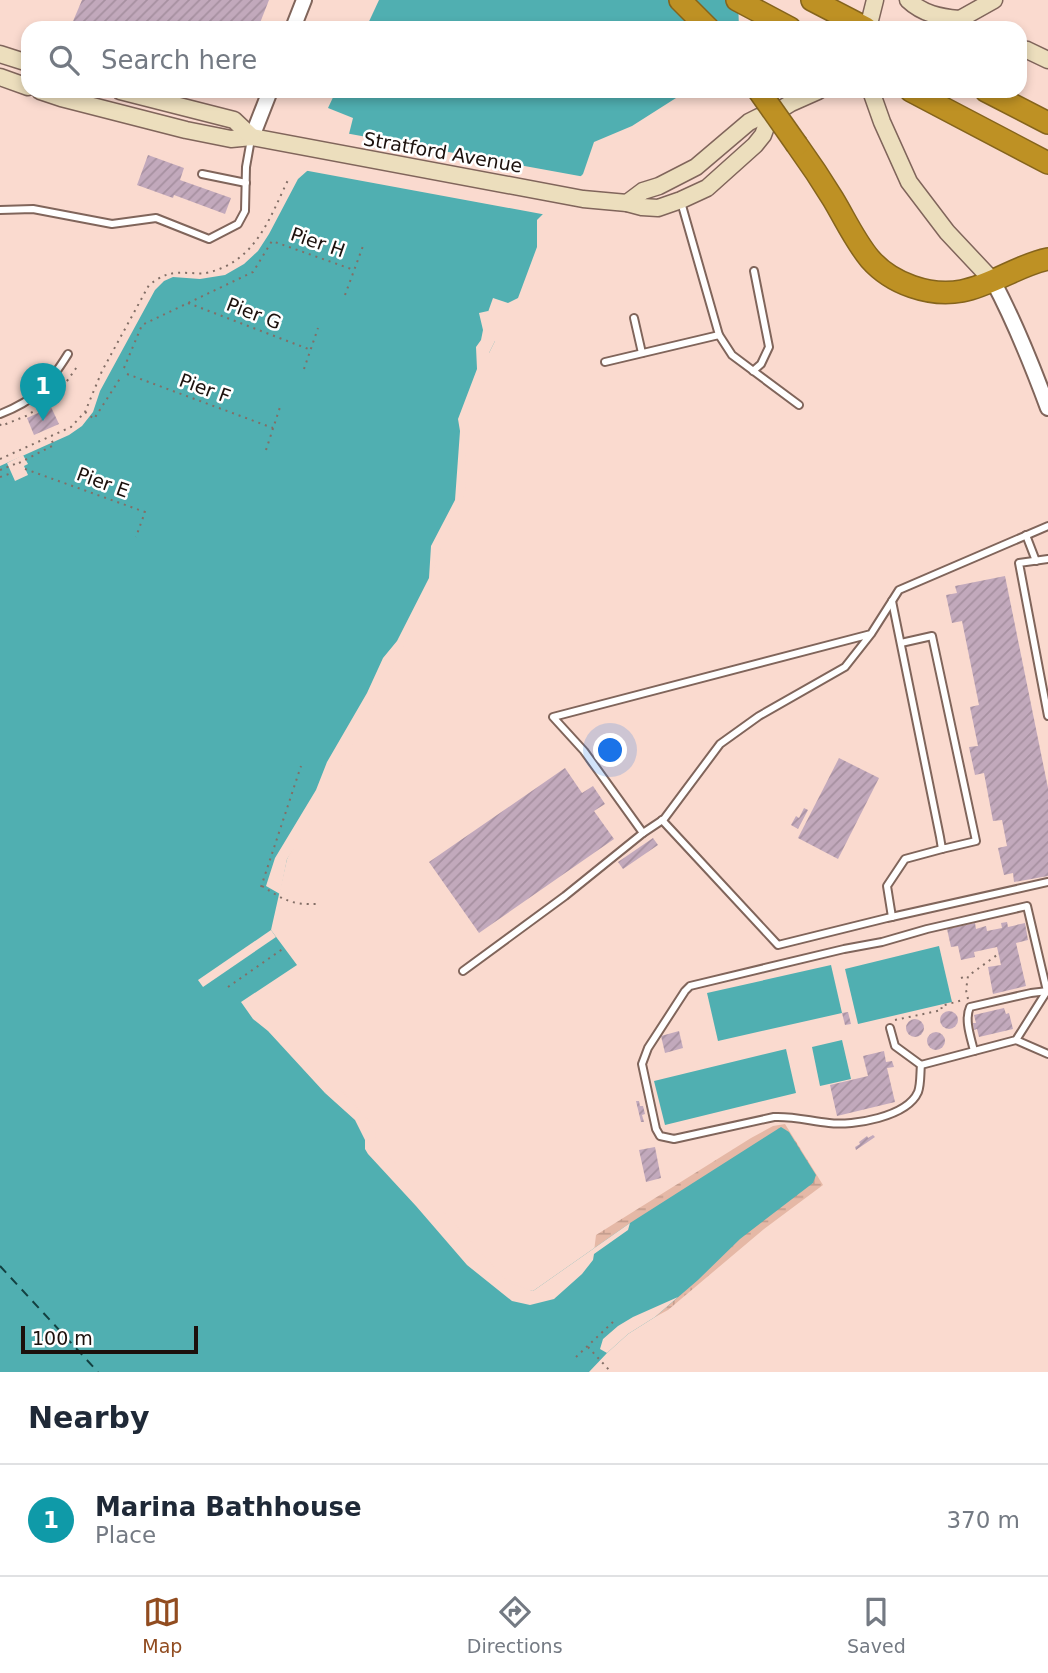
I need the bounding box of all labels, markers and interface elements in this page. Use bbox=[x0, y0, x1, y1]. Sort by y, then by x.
search box bbox=[21, 21, 1027, 98]
icon: search bbox=[45, 41, 83, 79]
text: Search here bbox=[101, 45, 257, 75]
street label: Stratford Avenue bbox=[362, 127, 524, 177]
street label: Pier H bbox=[288, 222, 348, 262]
street label: Pier G bbox=[224, 293, 284, 333]
pin: 1 bbox=[20, 363, 66, 421]
street label: Pier F bbox=[176, 369, 234, 407]
street label: Pier E bbox=[74, 462, 132, 502]
your location bbox=[593, 733, 627, 767]
scale bar bbox=[21, 1323, 198, 1355]
text: 100 m bbox=[32, 1327, 93, 1349]
text: Nearby bbox=[28, 1400, 150, 1435]
text: Marina Bathhouse bbox=[95, 1492, 362, 1522]
text: 1 bbox=[43, 1507, 59, 1533]
text: 370 m bbox=[946, 1507, 1020, 1533]
text: Place bbox=[95, 1522, 156, 1548]
tab: Map bbox=[142, 1593, 182, 1657]
tab: Directions bbox=[467, 1593, 563, 1657]
tab: Saved bbox=[847, 1593, 906, 1657]

